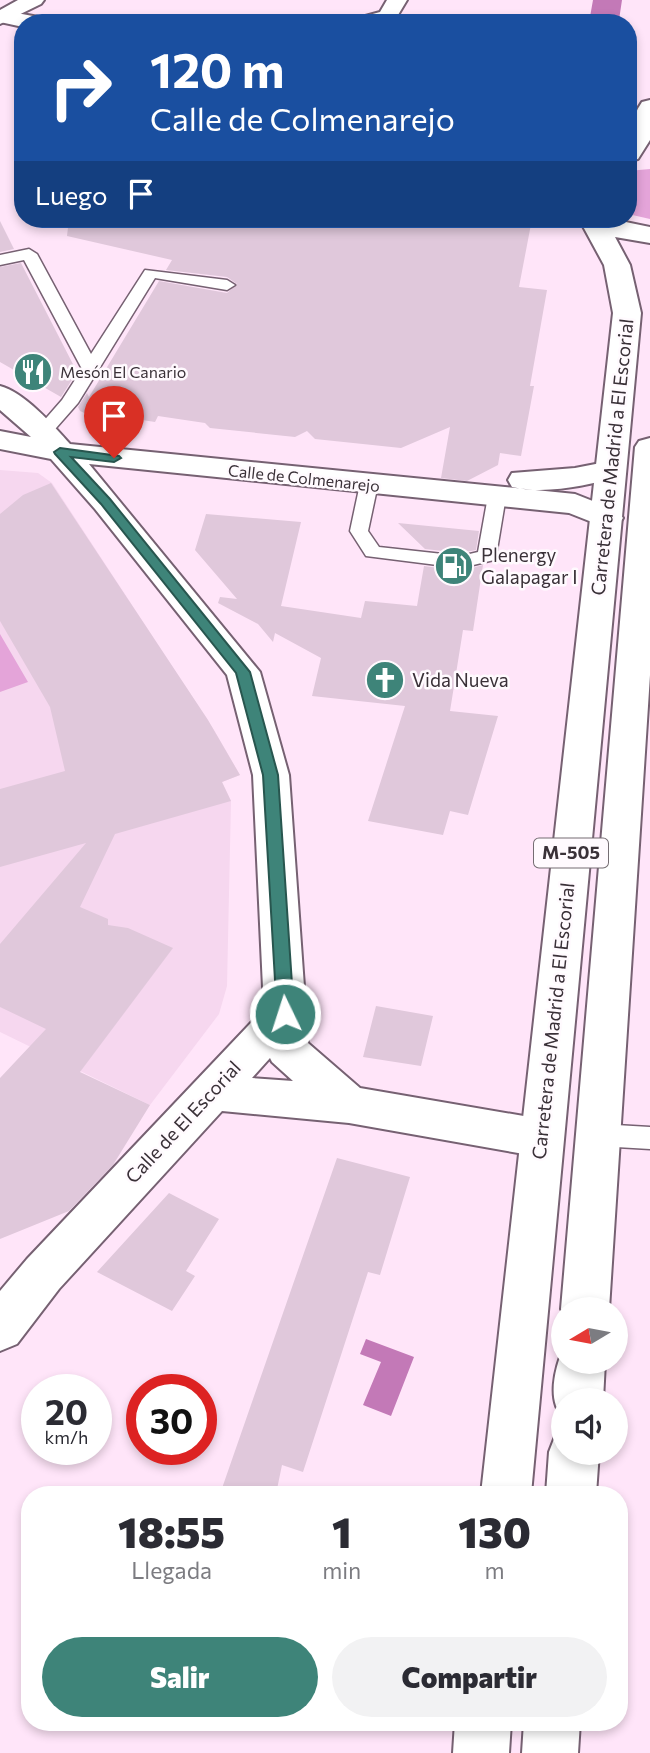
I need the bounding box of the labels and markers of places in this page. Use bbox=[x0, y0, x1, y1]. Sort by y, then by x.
restaurant icon: Mesón El Canario bbox=[12, 351, 54, 393]
place label: Mesón El Canario bbox=[60, 362, 186, 381]
pin bbox=[84, 386, 144, 458]
place label: Plenergy Galapagar I bbox=[481, 543, 577, 588]
fuel station icon: Plenergy Galapagar I bbox=[433, 545, 475, 587]
church icon: Vida Nueva bbox=[364, 659, 406, 701]
place label: Vida Nueva bbox=[412, 668, 509, 691]

